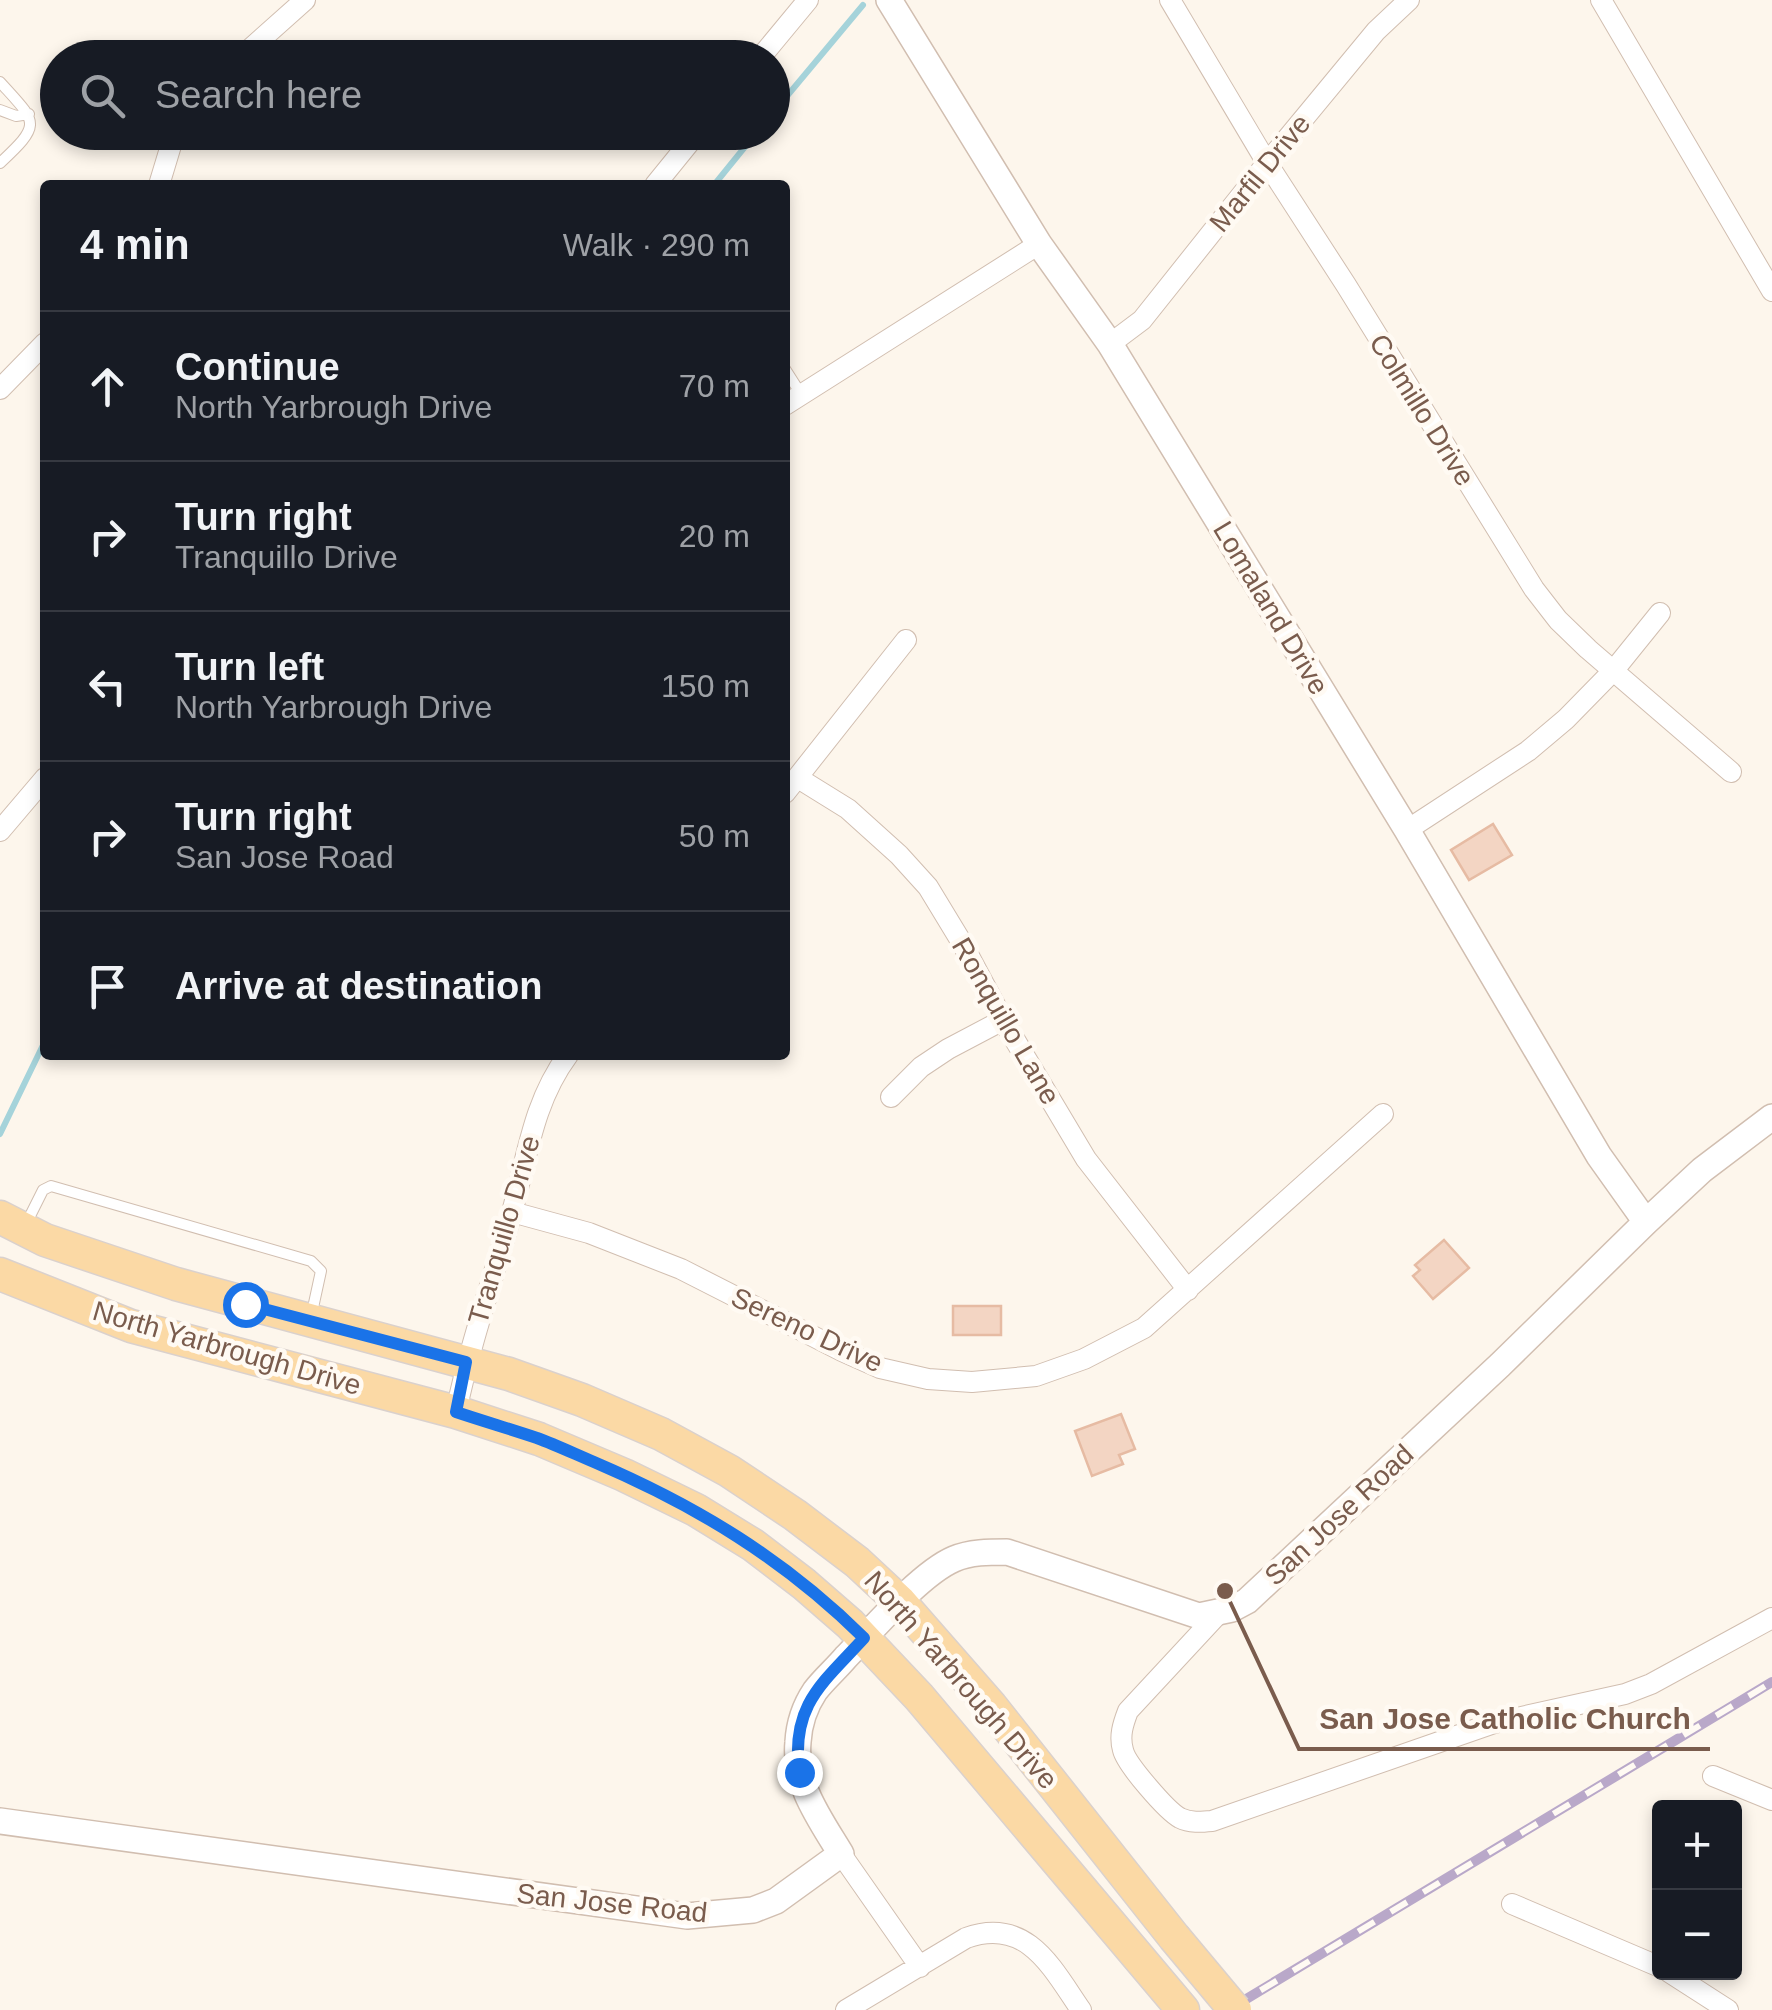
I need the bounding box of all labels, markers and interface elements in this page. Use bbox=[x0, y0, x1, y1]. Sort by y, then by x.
search box bbox=[40, 40, 790, 150]
icon: search bbox=[75, 68, 130, 123]
text: Search here bbox=[155, 74, 362, 116]
street label: Marfil Drive bbox=[1203, 108, 1317, 238]
text: 4 min bbox=[80, 221, 190, 268]
text: Walk · 290 m bbox=[563, 227, 750, 263]
street label: Colmillo Drive bbox=[1363, 329, 1481, 491]
text: Continue bbox=[175, 346, 340, 388]
icon: ahead bbox=[80, 359, 135, 414]
text: 70 m bbox=[679, 368, 750, 404]
text: North Yarbrough Drive bbox=[175, 389, 492, 425]
text: Turn right bbox=[175, 496, 352, 538]
icon: right bbox=[80, 509, 135, 564]
street label: Lomaland Drive bbox=[1207, 516, 1335, 700]
text: 20 m bbox=[679, 518, 750, 554]
text: Tranquillo Drive bbox=[175, 539, 398, 575]
text: Turn left bbox=[175, 646, 324, 688]
icon: left bbox=[80, 659, 135, 714]
text: 150 m bbox=[661, 668, 750, 704]
text: North Yarbrough Drive bbox=[175, 689, 492, 725]
text: Turn right bbox=[175, 796, 352, 838]
icon: right bbox=[80, 809, 135, 864]
text: 50 m bbox=[679, 818, 750, 854]
text: San Jose Road bbox=[175, 839, 394, 875]
street label: Ronquillo Lane bbox=[946, 932, 1066, 1110]
icon: arrive bbox=[80, 959, 135, 1014]
text: Arrive at destination bbox=[175, 965, 542, 1007]
street label: Tranquillo Drive bbox=[462, 1132, 546, 1328]
street label: Sereno Drive bbox=[726, 1281, 888, 1379]
route start bbox=[223, 1282, 269, 1328]
street label: North Yarbrough Drive bbox=[89, 1295, 365, 1401]
street label: San Jose Road bbox=[1258, 1438, 1420, 1592]
street label: North Yarbrough Drive bbox=[858, 1565, 1064, 1795]
callout: San Jose Catholic Church bbox=[1299, 1689, 1710, 1749]
text: San Jose Catholic Church bbox=[1319, 1702, 1691, 1735]
route end bbox=[777, 1750, 823, 1796]
map controls bbox=[1652, 1800, 1742, 1980]
button: + bbox=[1652, 1800, 1742, 1890]
street label: San Jose Road bbox=[515, 1878, 709, 1928]
button: − bbox=[1652, 1890, 1742, 1980]

